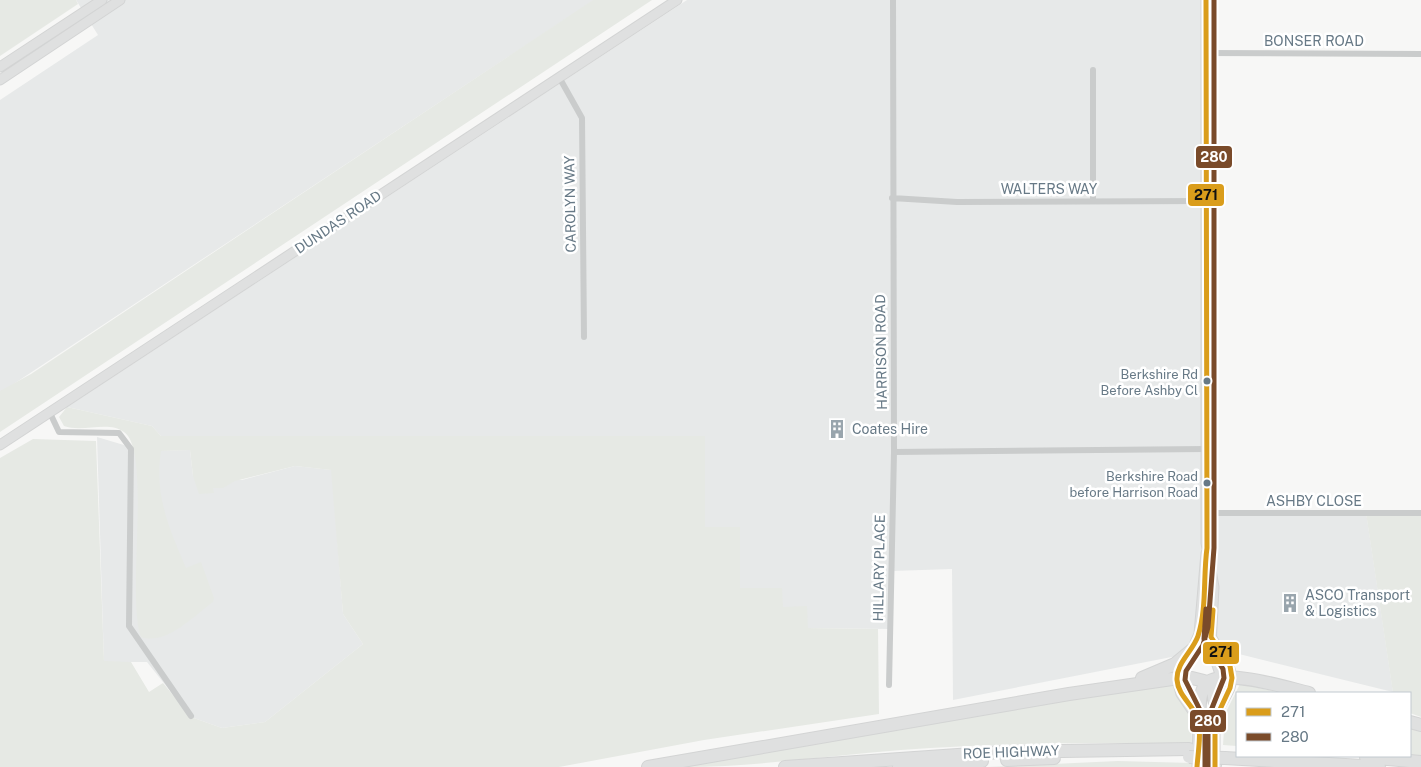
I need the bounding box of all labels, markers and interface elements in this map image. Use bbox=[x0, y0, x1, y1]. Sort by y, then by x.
street label: BONSER ROAD bbox=[1264, 33, 1364, 49]
line badge: 280 bbox=[1195, 145, 1233, 169]
text: 280 bbox=[1200, 149, 1228, 165]
street label: CAROLYN WAY bbox=[561, 155, 579, 253]
street label: WALTERS WAY bbox=[1001, 181, 1098, 197]
line badge: 271 bbox=[1187, 183, 1225, 207]
street label: DUNDAS ROAD bbox=[292, 187, 384, 257]
text: 271 bbox=[1194, 187, 1218, 203]
street label: HARRISON ROAD bbox=[872, 294, 890, 410]
place label: Berkshire Rd Before Ashby Cl bbox=[1101, 367, 1198, 398]
marker: Berkshire Rd Before Ashby Cl bbox=[1202, 376, 1212, 386]
building icon: Coates Hire bbox=[826, 418, 848, 440]
place label: Coates Hire bbox=[852, 421, 928, 437]
place label: Berkshire Road before Harrison Road bbox=[1069, 469, 1198, 500]
marker: Berkshire Road before Harrison Road bbox=[1202, 478, 1212, 488]
street label: ASHBY CLOSE bbox=[1266, 493, 1362, 509]
street label: HILLARY PLACE bbox=[870, 514, 888, 622]
place label: ASCO Transport & Logistics bbox=[1305, 587, 1410, 619]
building icon: ASCO Transport & Logistics bbox=[1279, 592, 1301, 614]
line badge: 271 bbox=[1202, 641, 1240, 665]
text: 271 bbox=[1209, 644, 1233, 660]
legend bbox=[1236, 692, 1411, 757]
text: 271 bbox=[1281, 703, 1305, 720]
line badge: 280 bbox=[1189, 709, 1227, 733]
text: 280 bbox=[1194, 713, 1222, 729]
text: 280 bbox=[1281, 728, 1309, 745]
street label: ROE HIGHWAY bbox=[962, 742, 1060, 762]

